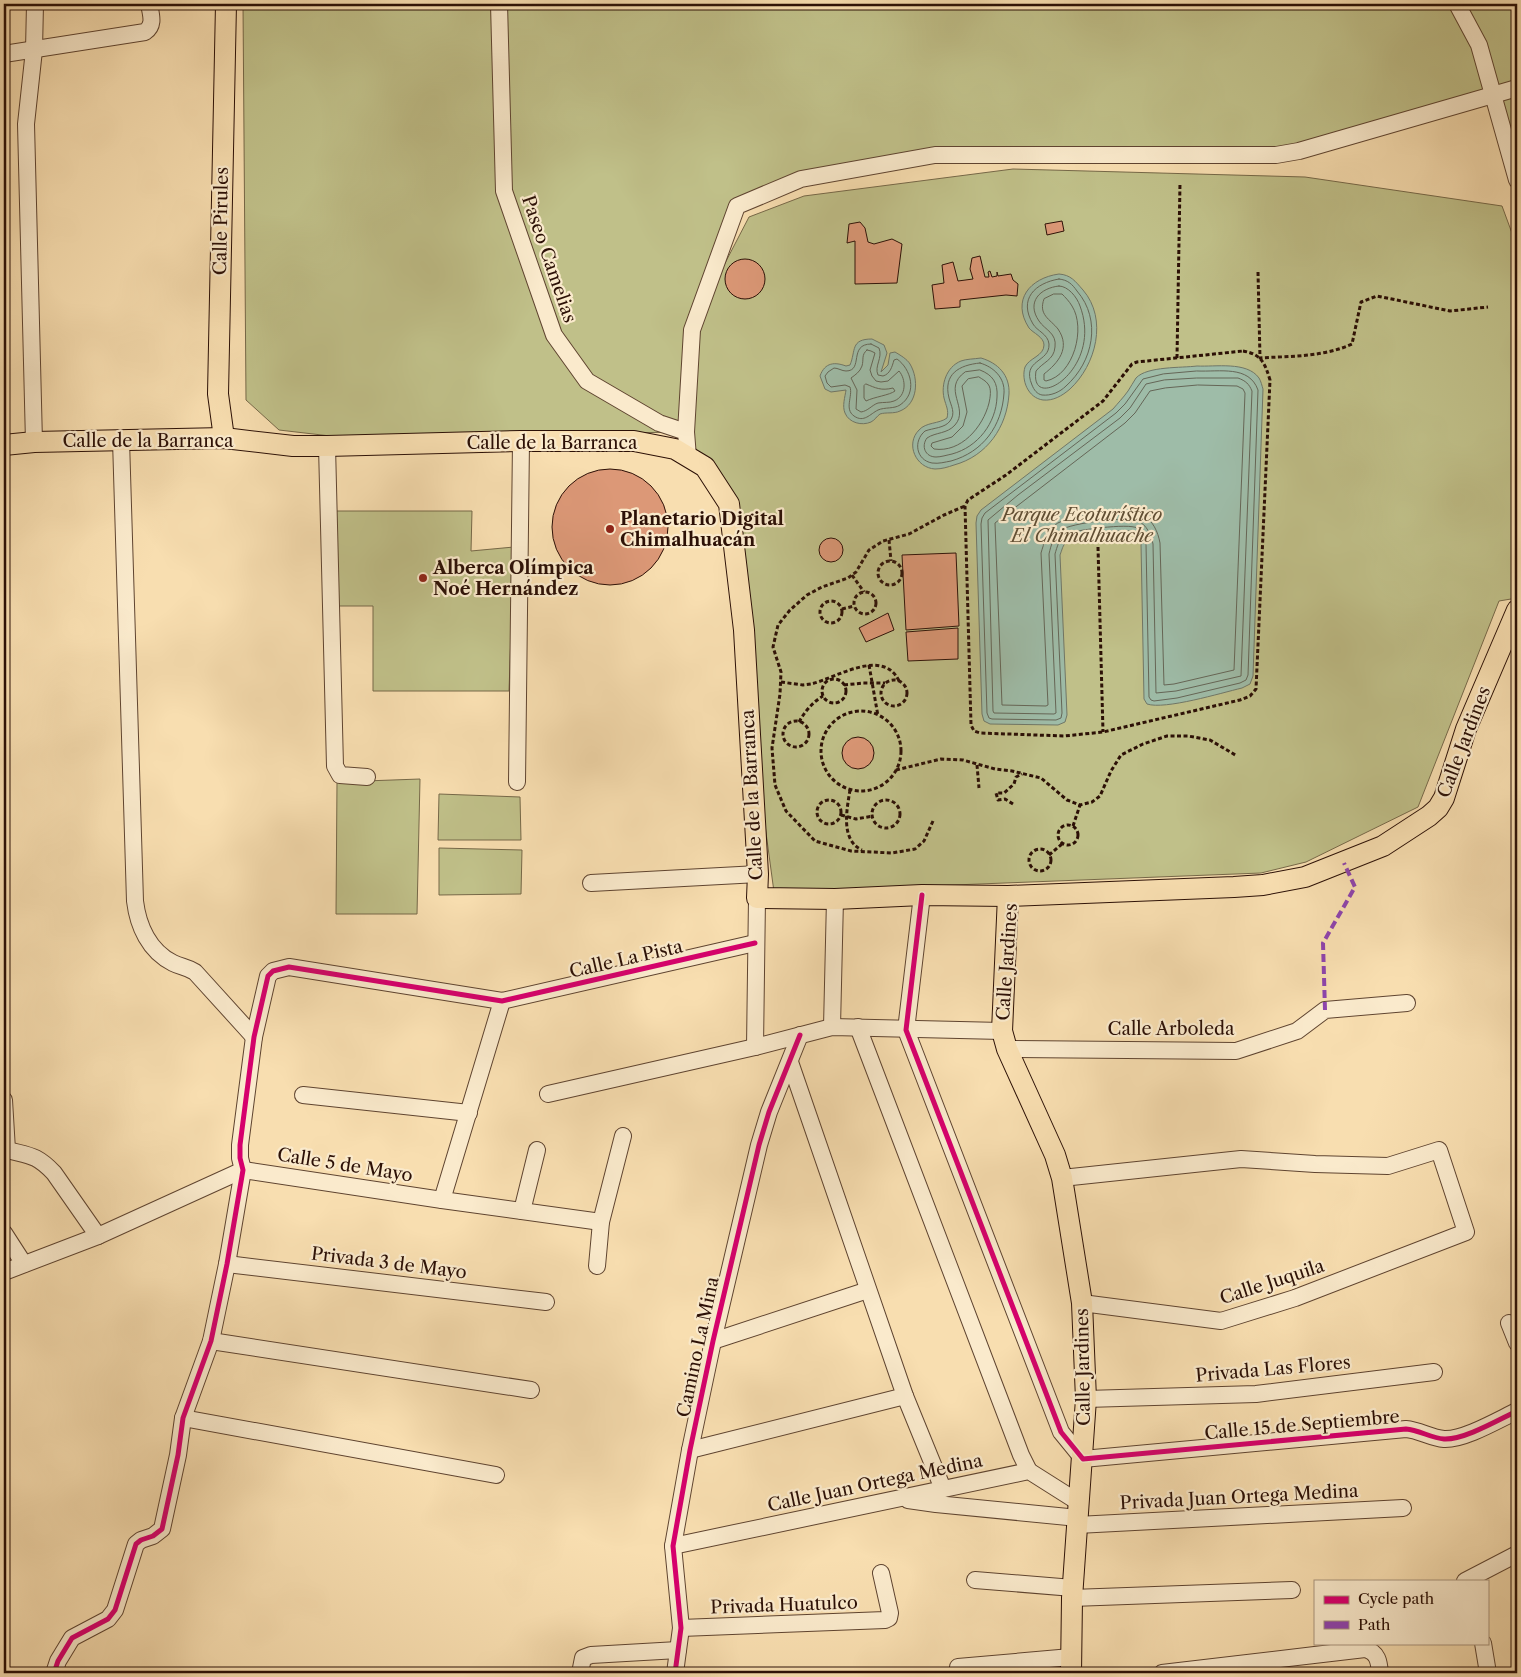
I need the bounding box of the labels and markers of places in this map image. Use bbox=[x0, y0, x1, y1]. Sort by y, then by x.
place label: Planetario Digital Chimalhuacán bbox=[620, 508, 784, 551]
marker: Planetario Digital Chimalhuacán bbox=[604, 523, 616, 535]
place label: Alberca Olímpica Noé Hernández bbox=[432, 557, 594, 600]
marker: Alberca Olímpica Noé Hernández bbox=[417, 572, 429, 584]

